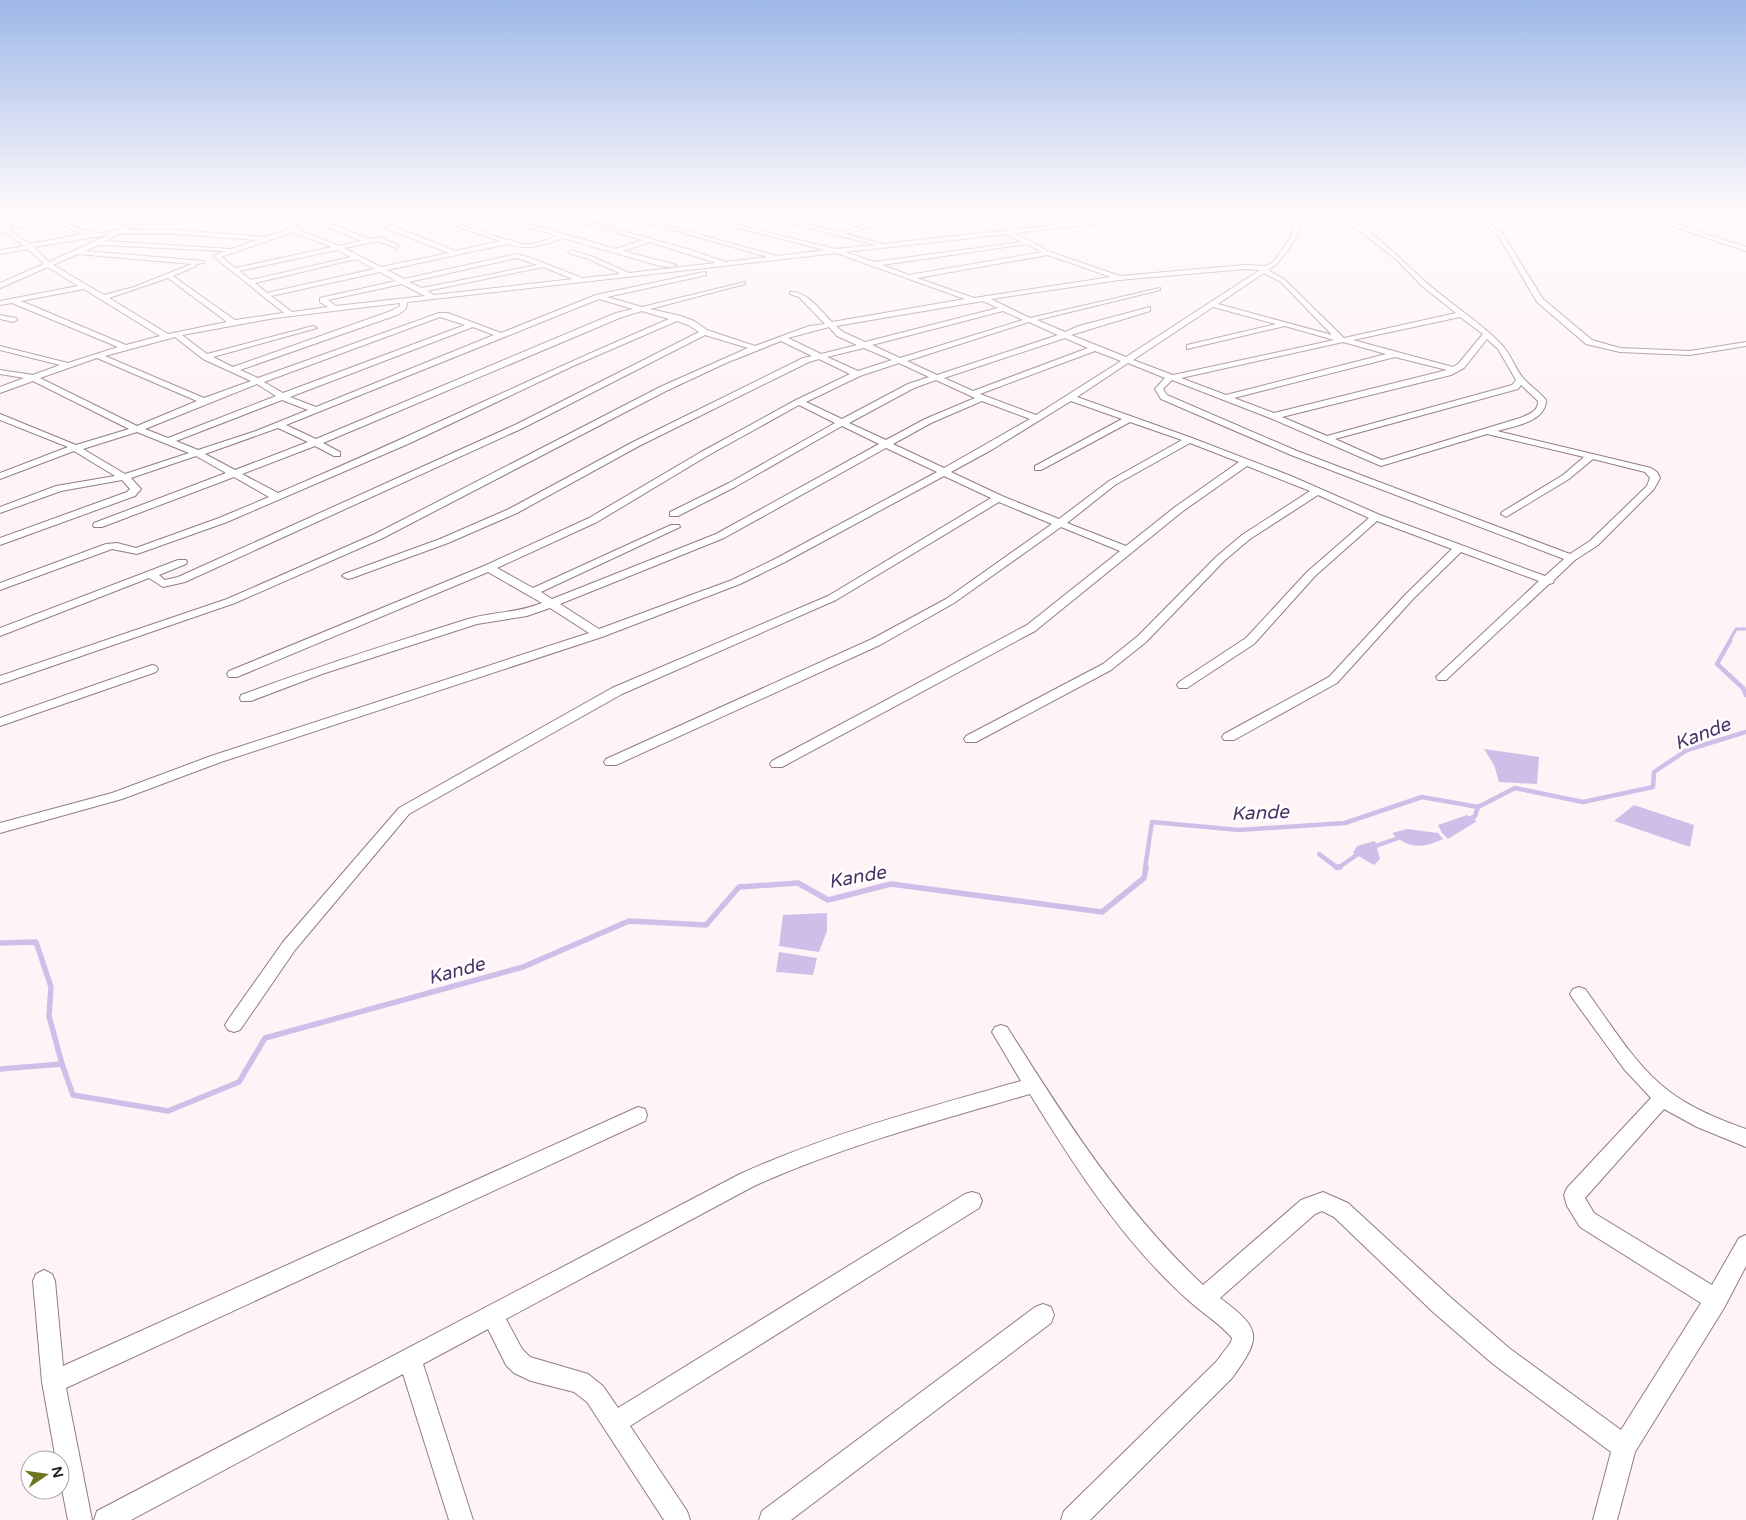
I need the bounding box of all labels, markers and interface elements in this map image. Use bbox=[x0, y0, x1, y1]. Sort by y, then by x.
water label: Kande bbox=[1671, 713, 1734, 755]
water label: Kande bbox=[1231, 801, 1291, 825]
water label: Kande bbox=[827, 861, 889, 893]
water label: Kande bbox=[426, 953, 488, 989]
north arrow bbox=[20, 1450, 70, 1500]
text: N bbox=[48, 1465, 67, 1480]

